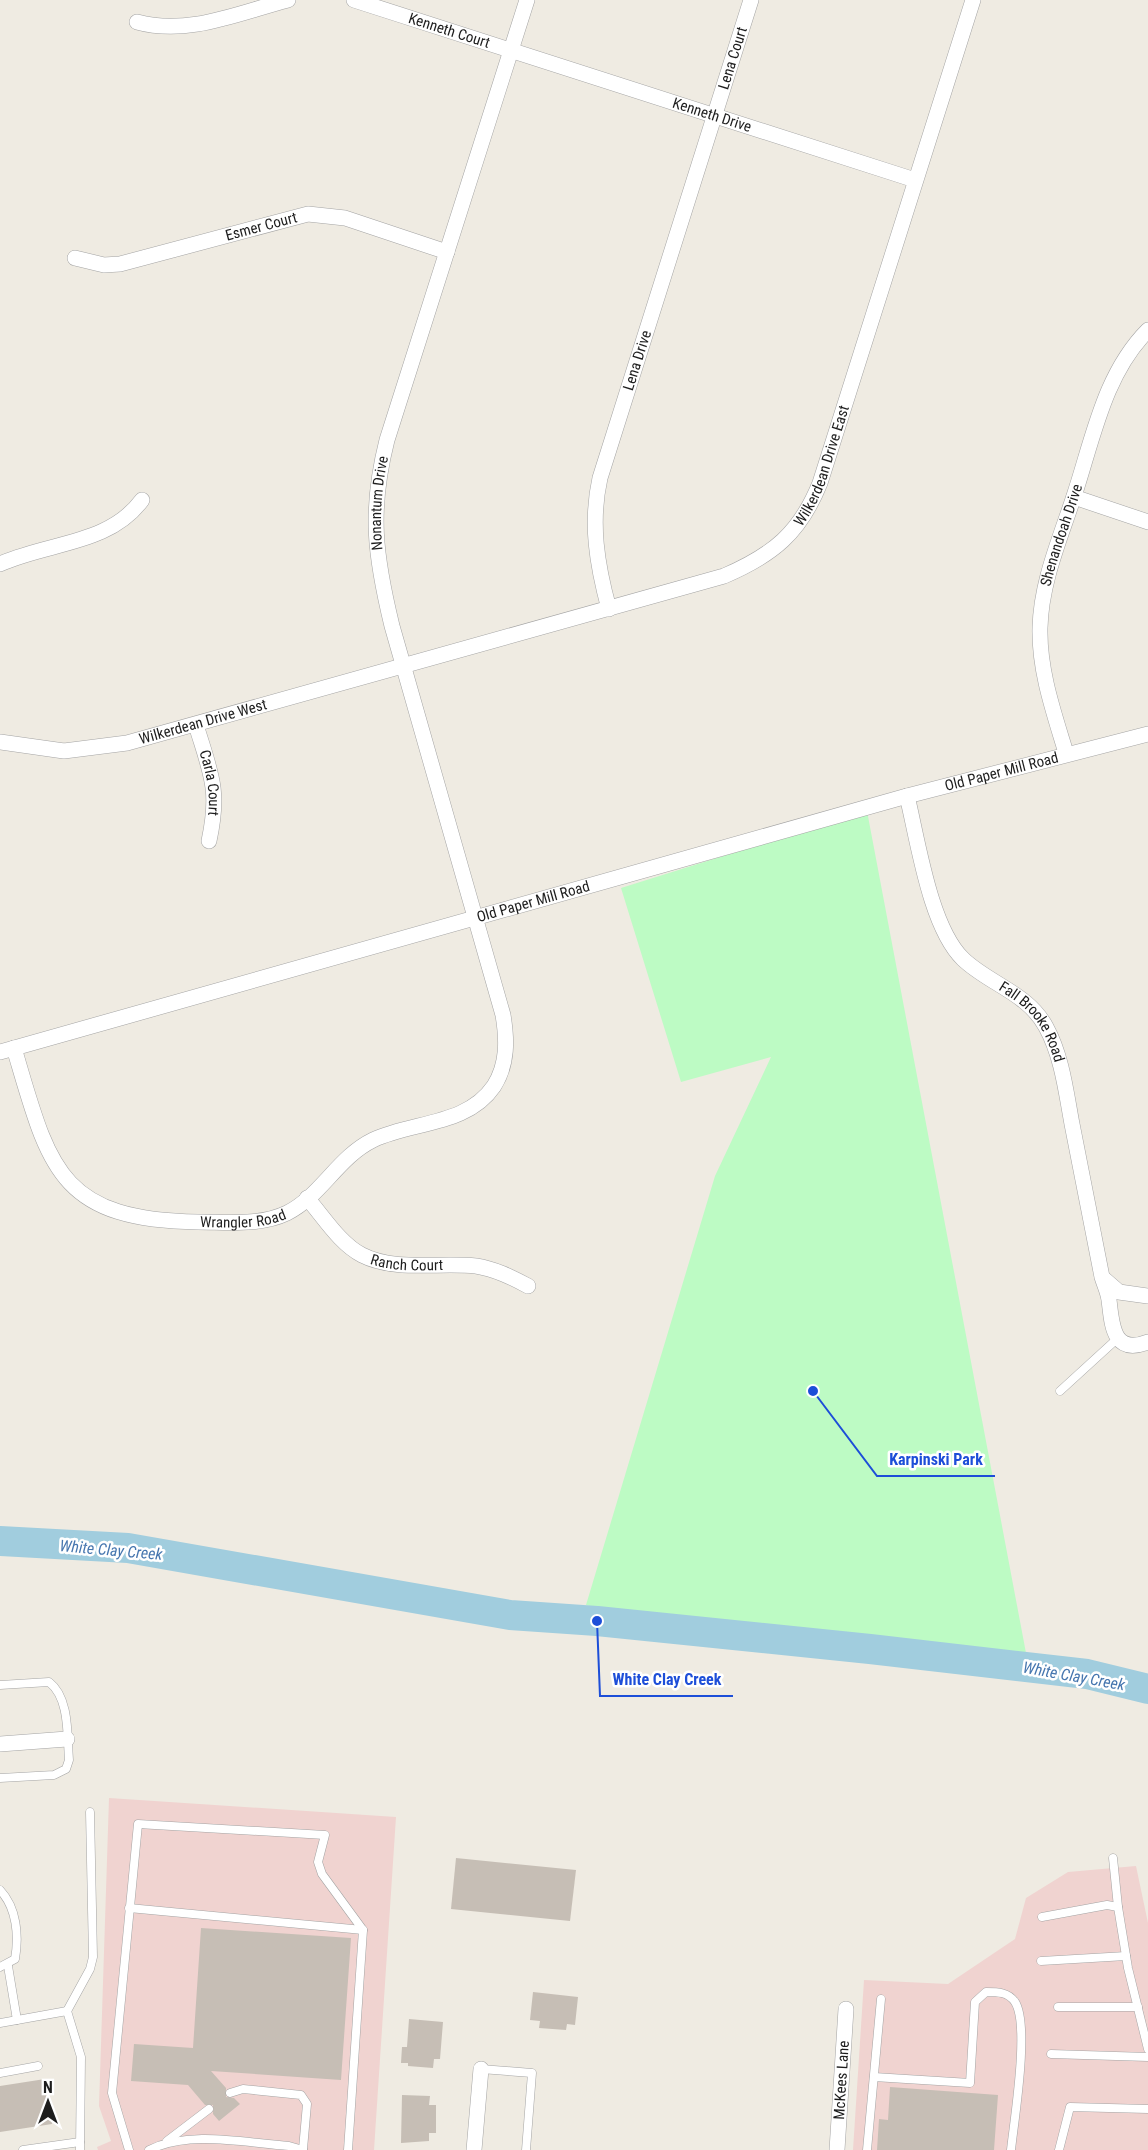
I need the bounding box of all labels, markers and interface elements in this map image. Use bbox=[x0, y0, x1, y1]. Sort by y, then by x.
street label: Kenneth Court bbox=[406, 9, 492, 52]
street label: Lena Court bbox=[714, 25, 751, 92]
street label: Kenneth Drive bbox=[670, 94, 754, 136]
street label: Esmer Court bbox=[223, 208, 299, 245]
street label: Lena Drive bbox=[619, 328, 655, 393]
street label: Wilkerdean Drive East bbox=[790, 403, 853, 530]
street label: Nonantum Drive bbox=[367, 454, 392, 551]
street label: Shenandoah Drive bbox=[1037, 482, 1086, 588]
street label: Wilkerdean Drive West bbox=[137, 695, 269, 748]
street label: Carla Court bbox=[195, 748, 223, 817]
street label: Old Paper Mill Road bbox=[943, 748, 1060, 795]
street label: Old Paper Mill Road bbox=[475, 877, 592, 926]
street label: Fall Brooke Road bbox=[996, 978, 1068, 1064]
street label: Wrangler Road bbox=[200, 1206, 289, 1232]
street label: Ranch Court bbox=[368, 1250, 443, 1274]
callout: Karpinski Park bbox=[877, 1442, 995, 1476]
text: Karpinski Park bbox=[889, 1450, 983, 1469]
water label: White Clay Creek bbox=[59, 1536, 164, 1564]
water label: White Clay Creek bbox=[1022, 1658, 1127, 1694]
callout: White Clay Creek bbox=[600, 1662, 733, 1696]
text: White Clay Creek bbox=[613, 1670, 722, 1689]
street label: McKees Lane bbox=[830, 2040, 853, 2120]
north arrow bbox=[18, 2072, 78, 2132]
text: N bbox=[43, 2078, 53, 2097]

